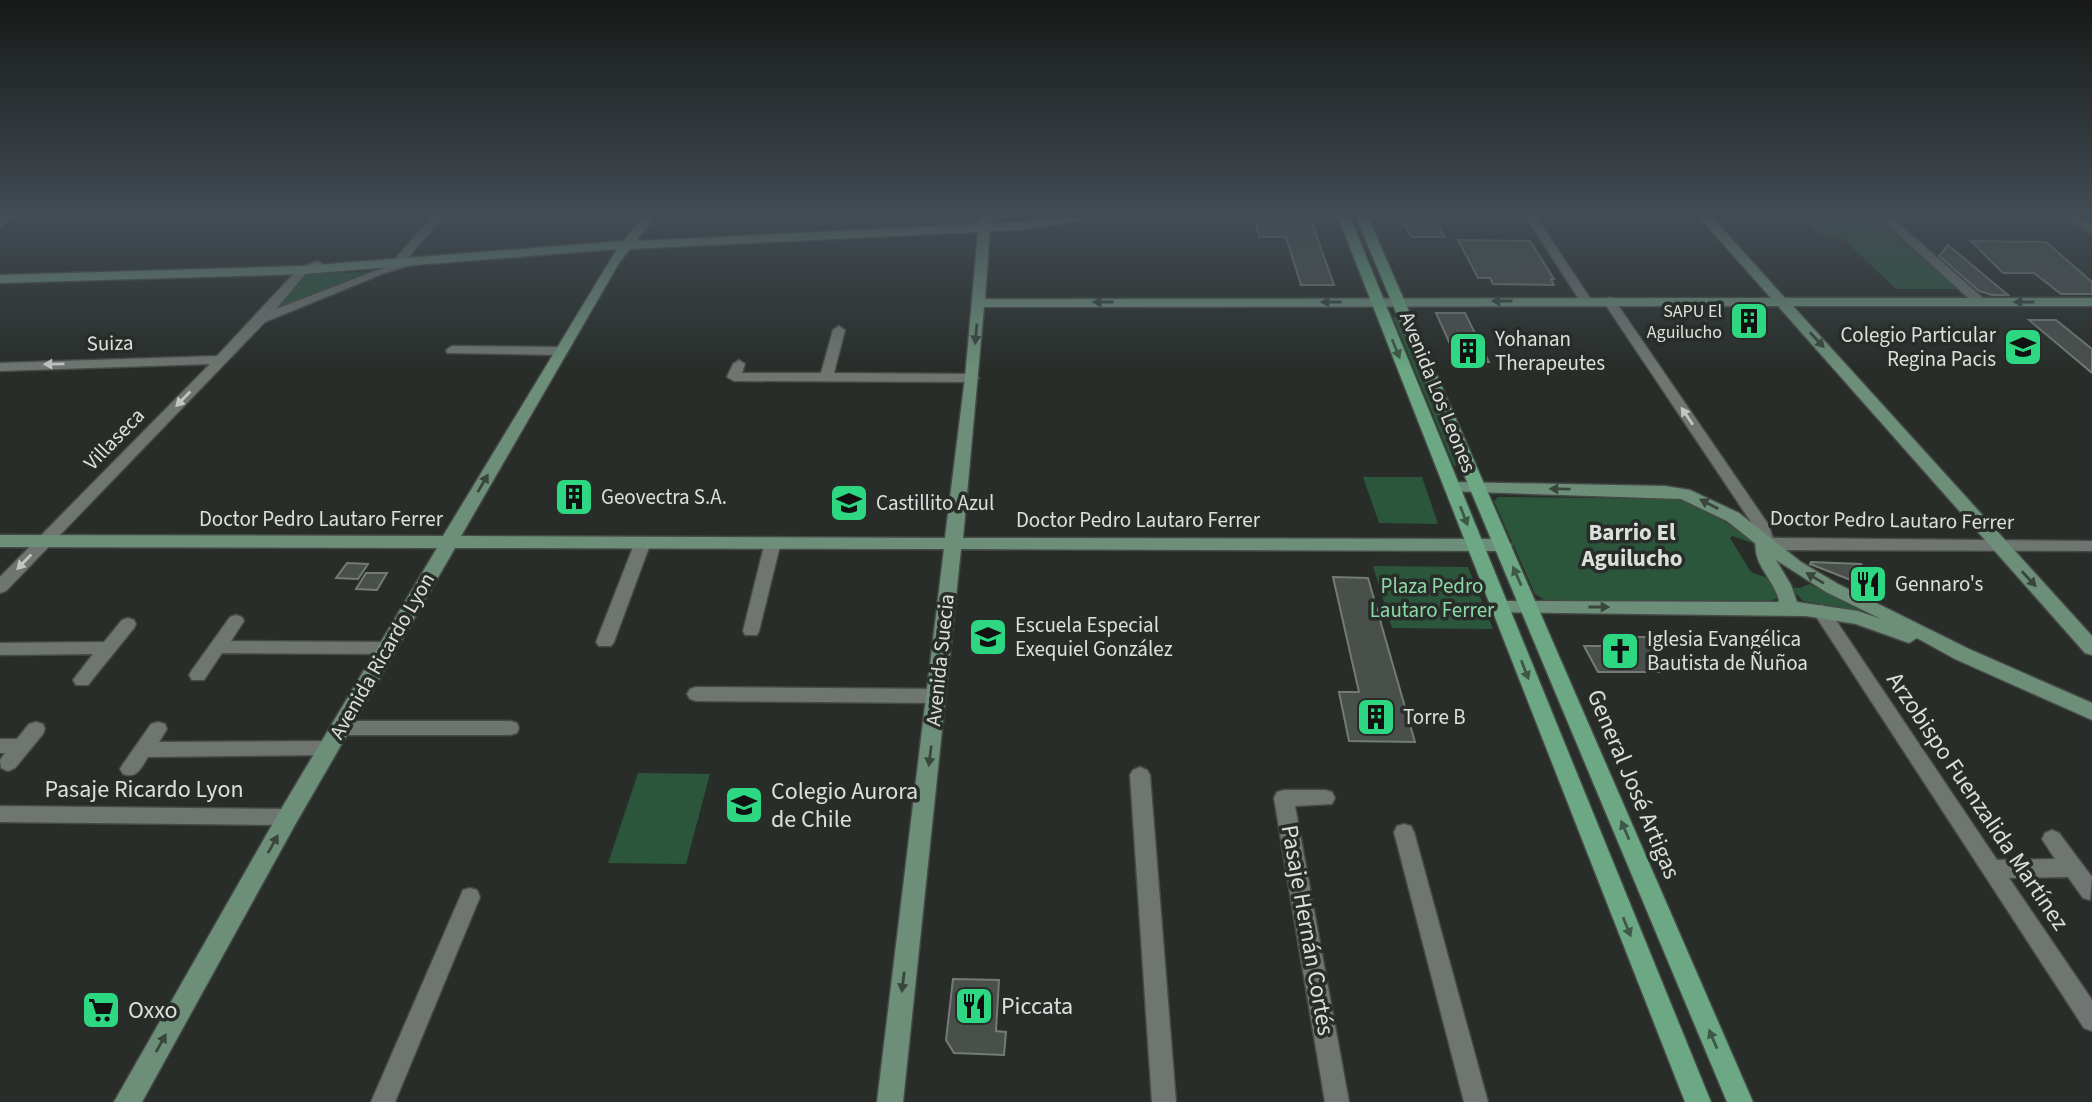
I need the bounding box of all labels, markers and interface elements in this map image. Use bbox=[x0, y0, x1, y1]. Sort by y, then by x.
one-way arrow bbox=[1491, 295, 1513, 307]
one-way arrow bbox=[1092, 296, 1114, 308]
one-way arrow bbox=[1320, 296, 1342, 308]
one-way arrow bbox=[2013, 296, 2035, 308]
place label: SAPU El Aguilucho bbox=[1647, 299, 1722, 345]
building icon: SAPU El Aguilucho bbox=[1728, 300, 1770, 342]
street label: Avenida Los Leones bbox=[1392, 307, 1484, 477]
place label: Colegio Particular Regina Pacis bbox=[1840, 320, 1997, 374]
one-way arrow bbox=[970, 323, 981, 345]
place label: Yohanan Therapeutes bbox=[1494, 324, 1605, 378]
school or university icon: Colegio Particular Regina Pacis bbox=[2002, 326, 2044, 368]
street label: Suiza bbox=[86, 328, 134, 358]
building icon: Yohanan Therapeutes bbox=[1447, 330, 1489, 372]
one-way arrow bbox=[1808, 331, 1824, 348]
one-way arrow bbox=[1391, 338, 1402, 359]
one-way arrow bbox=[43, 358, 65, 370]
one-way arrow bbox=[176, 390, 192, 407]
street label: Villaseca bbox=[77, 401, 151, 477]
one-way arrow bbox=[1681, 406, 1694, 426]
one-way arrow bbox=[477, 474, 489, 493]
building icon: Geovectra S.A. bbox=[553, 476, 595, 518]
place label: Geovectra S.A. bbox=[601, 482, 727, 512]
school or university icon: Castillito Azul bbox=[828, 482, 870, 524]
one-way arrow bbox=[1548, 483, 1570, 495]
place label: Castillito Azul bbox=[876, 488, 994, 518]
one-way arrow bbox=[1699, 498, 1719, 509]
street label: Doctor Pedro Lautaro Ferrer bbox=[1770, 503, 2015, 537]
street label: Doctor Pedro Lautaro Ferrer bbox=[199, 504, 444, 534]
street label: Doctor Pedro Lautaro Ferrer bbox=[1016, 505, 1261, 535]
one-way arrow bbox=[1458, 505, 1469, 526]
district label: Barrio El Aguilucho bbox=[1580, 516, 1683, 575]
one-way arrow bbox=[17, 553, 33, 570]
restaurant icon: Gennaro's bbox=[1847, 563, 1889, 605]
one-way arrow bbox=[1511, 566, 1523, 586]
street label: Avenida Ricardo Lyon bbox=[322, 567, 442, 745]
place label: Gennaro's bbox=[1895, 569, 1984, 599]
one-way arrow bbox=[2020, 570, 2036, 587]
park label: Plaza Pedro Lautaro Ferrer bbox=[1370, 571, 1495, 625]
one-way arrow bbox=[1805, 571, 1824, 584]
street label: Avenida Suecia bbox=[918, 592, 962, 728]
one-way arrow bbox=[1588, 601, 1610, 613]
place label: Escuela Especial Exequiel González bbox=[1015, 610, 1173, 664]
school or university icon: Escuela Especial Exequiel González bbox=[967, 616, 1009, 658]
place label: Iglesia Evangélica Bautista de Ñuñoa bbox=[1647, 624, 1808, 678]
church icon: Iglesia Evangélica Bautista de Ñuñoa bbox=[1599, 630, 1641, 672]
one-way arrow bbox=[1520, 660, 1531, 681]
street label: Arzobispo Fuenzalida Martínez bbox=[1878, 665, 2077, 938]
street label: General José Artigas bbox=[1578, 684, 1689, 884]
building icon: Torre B bbox=[1355, 696, 1397, 738]
place label: Torre B bbox=[1403, 702, 1466, 732]
one-way arrow bbox=[924, 745, 935, 767]
street label: Pasaje Ricardo Lyon bbox=[44, 772, 244, 807]
place label: Colegio Aurora de Chile bbox=[771, 774, 918, 837]
school or university icon: Colegio Aurora de Chile bbox=[723, 784, 765, 826]
one-way arrow bbox=[1619, 819, 1630, 840]
street label: Pasaje Hernán Cortés bbox=[1272, 822, 1343, 1038]
one-way arrow bbox=[267, 835, 279, 854]
one-way arrow bbox=[1622, 917, 1633, 938]
one-way arrow bbox=[897, 971, 908, 993]
restaurant icon: Piccata bbox=[953, 985, 995, 1027]
supermarket icon: Oxxo bbox=[80, 989, 122, 1031]
place label: Piccata bbox=[1001, 989, 1073, 1024]
place label: Oxxo bbox=[128, 993, 178, 1028]
one-way arrow bbox=[1708, 1029, 1719, 1050]
one-way arrow bbox=[155, 1033, 167, 1053]

